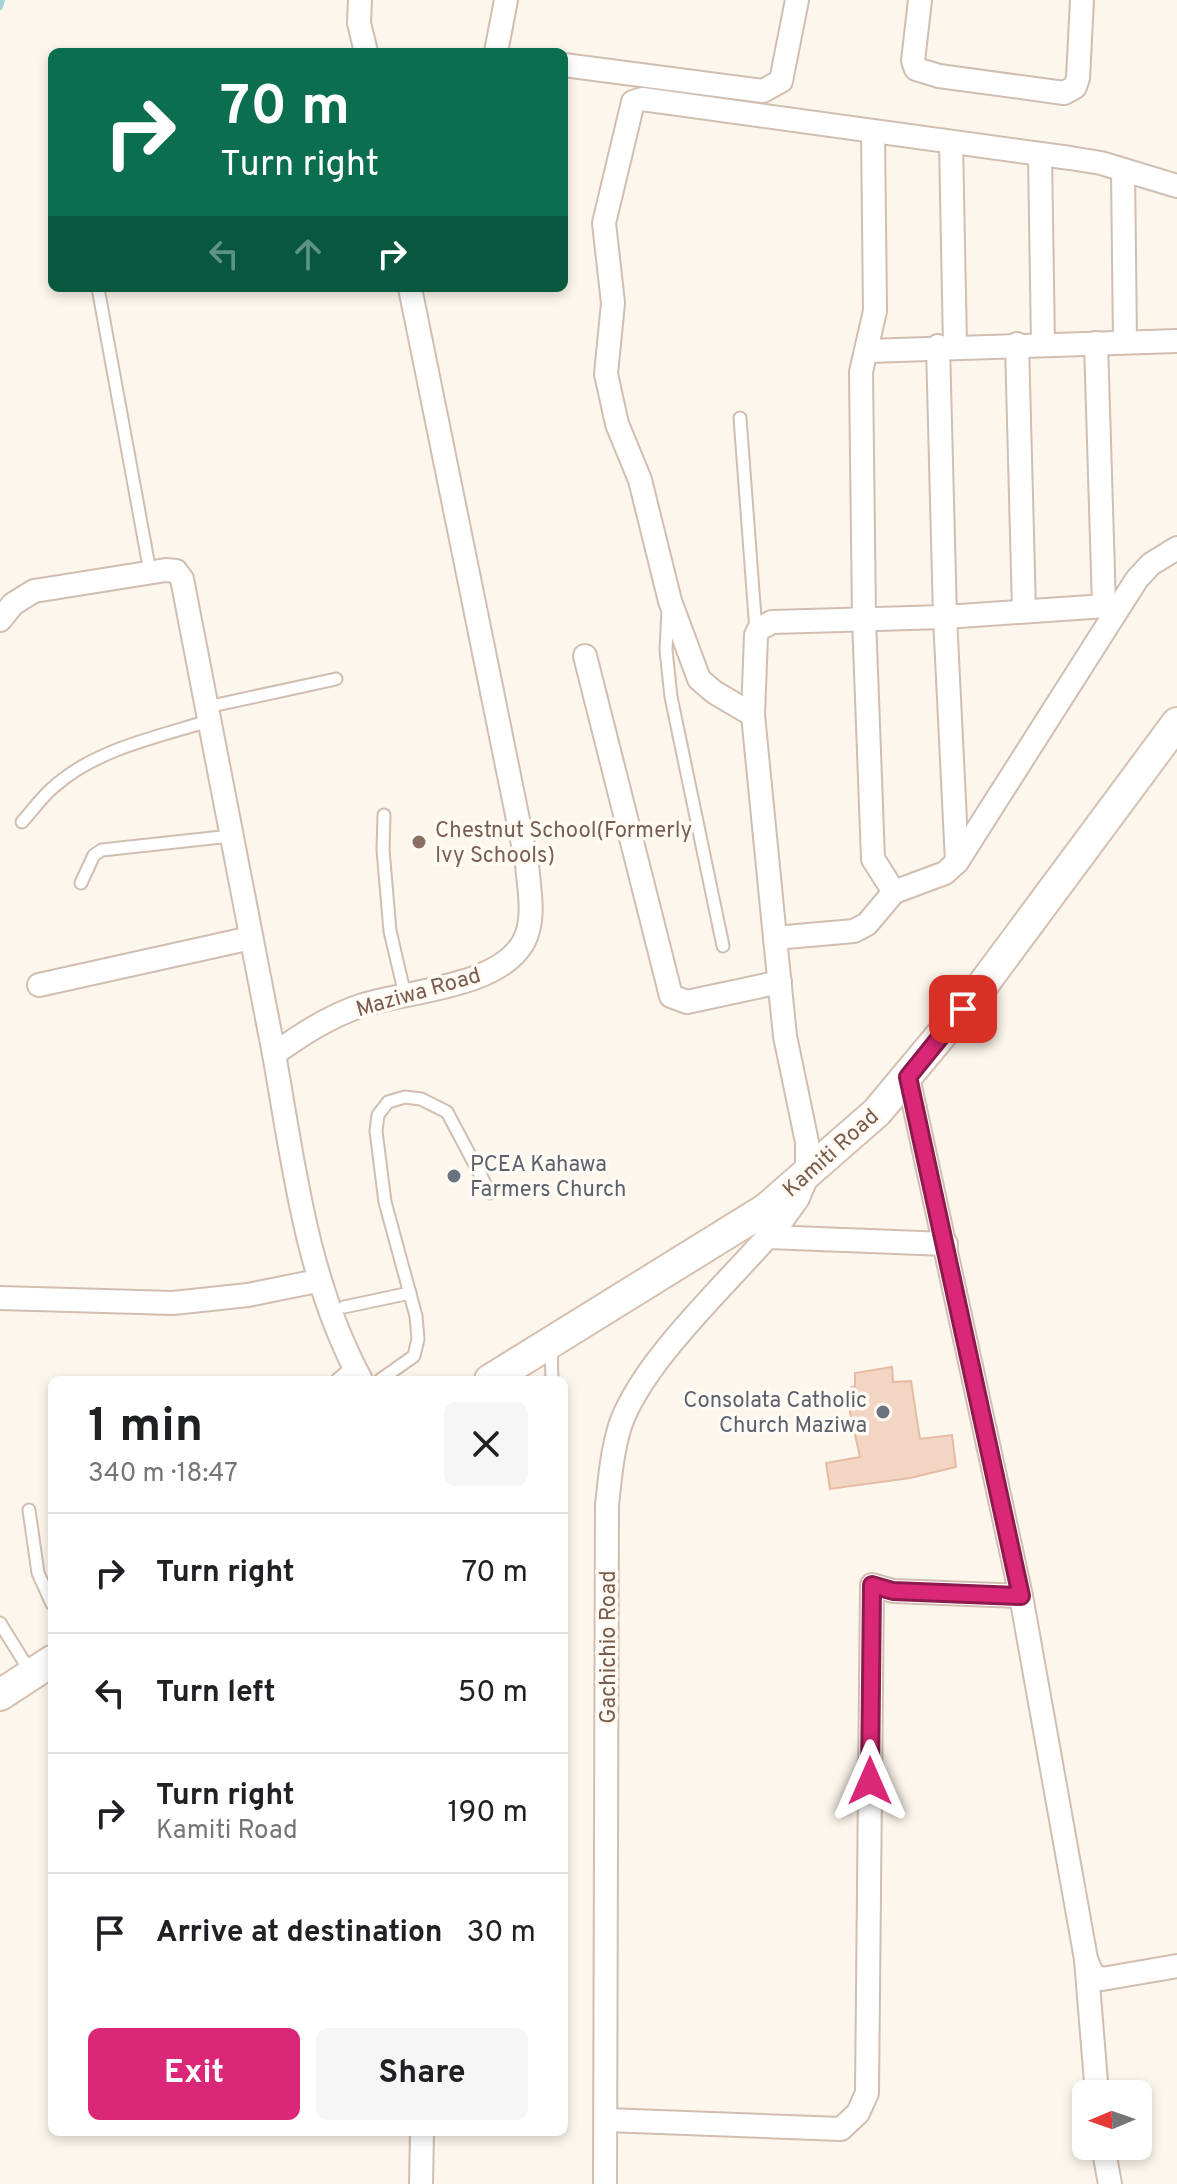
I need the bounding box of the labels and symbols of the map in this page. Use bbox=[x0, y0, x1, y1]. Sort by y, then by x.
place label: Chestnut School(Formerly Ivy Schools) bbox=[435, 818, 692, 870]
marker: Chestnut School(Formerly Ivy Schools) bbox=[410, 833, 428, 851]
street label: Maziwa Road bbox=[353, 963, 484, 1024]
pin bbox=[929, 975, 997, 1043]
street label: Kamiti Road bbox=[778, 1104, 885, 1204]
place label: PCEA Kahawa Farmers Church bbox=[470, 1152, 626, 1204]
marker: PCEA Kahawa Farmers Church bbox=[445, 1167, 463, 1185]
place label: Consolata Catholic Church Maziwa bbox=[683, 1388, 867, 1440]
marker: Consolata Catholic Church Maziwa bbox=[874, 1403, 892, 1421]
street label: Gachichio Road bbox=[596, 1570, 623, 1724]
position arrow bbox=[828, 1739, 912, 1823]
north arrow bbox=[1072, 2080, 1152, 2160]

